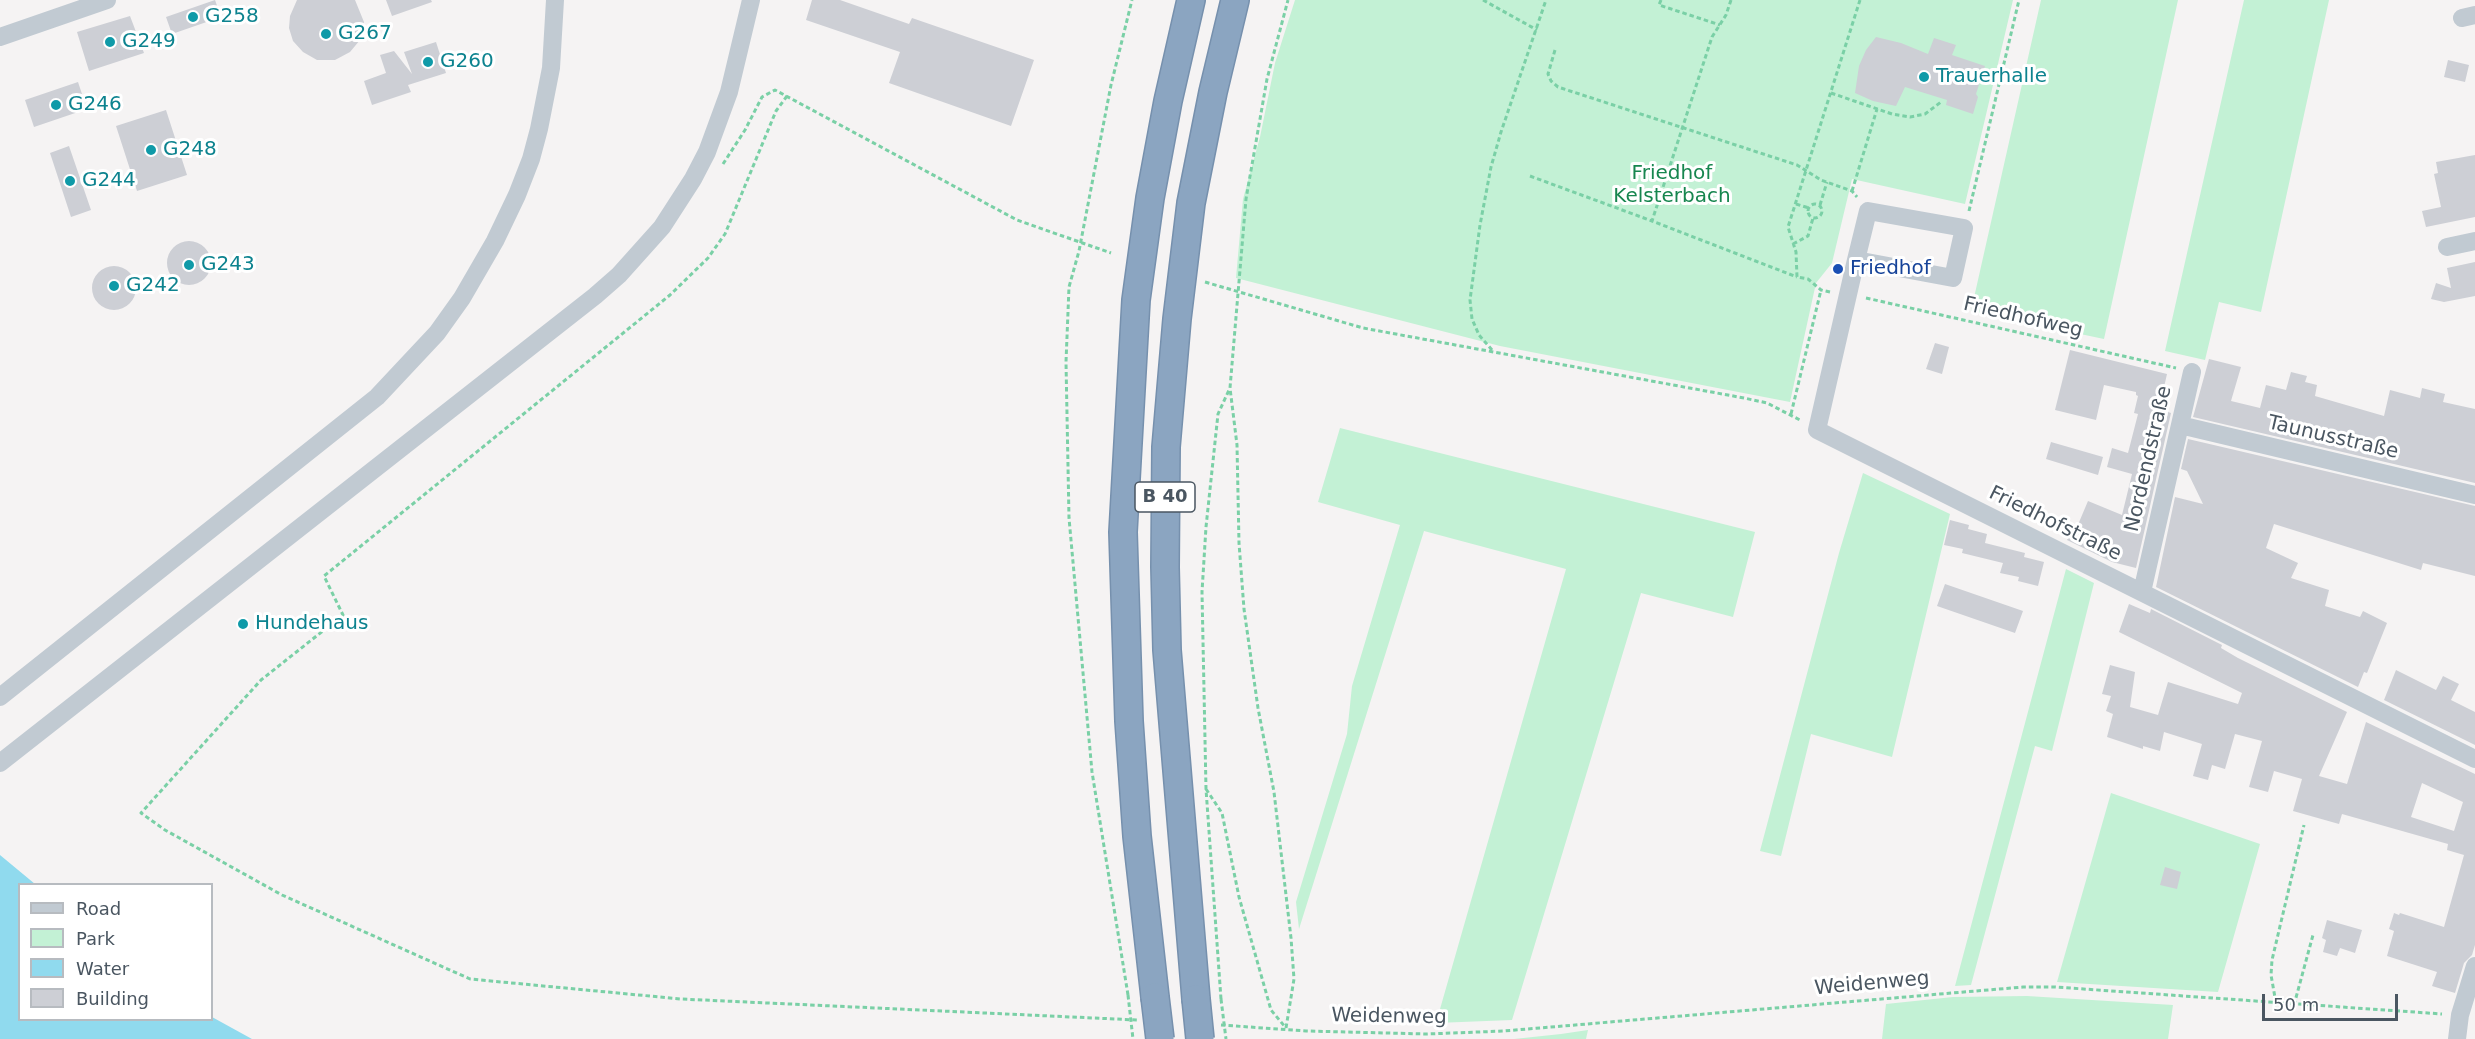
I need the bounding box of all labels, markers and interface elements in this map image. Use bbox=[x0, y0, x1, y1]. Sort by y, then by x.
place label: G258 bbox=[205, 5, 259, 29]
marker: G258 bbox=[186, 10, 200, 24]
place label: G267 bbox=[338, 22, 392, 46]
marker: G267 bbox=[319, 27, 333, 41]
place label: G249 bbox=[122, 30, 176, 54]
marker: G249 bbox=[103, 35, 117, 49]
place label: G260 bbox=[440, 50, 494, 74]
marker: G260 bbox=[421, 55, 435, 69]
place label: Trauerhalle bbox=[1936, 65, 2047, 89]
marker: Trauerhalle bbox=[1917, 70, 1931, 84]
place label: G246 bbox=[68, 93, 122, 117]
marker: G246 bbox=[49, 98, 63, 112]
place label: G248 bbox=[163, 138, 217, 162]
marker: G248 bbox=[144, 143, 158, 157]
park label: Friedhof Kelsterbach bbox=[1613, 162, 1731, 209]
place label: G244 bbox=[82, 169, 136, 193]
marker: G244 bbox=[63, 174, 77, 188]
place label: G243 bbox=[201, 253, 255, 277]
place label: Friedhof bbox=[1850, 257, 1931, 281]
marker: G243 bbox=[182, 258, 196, 272]
marker: Friedhof bbox=[1831, 262, 1845, 276]
place label: G242 bbox=[126, 274, 180, 298]
marker: G242 bbox=[107, 279, 121, 293]
street label: Friedhofweg bbox=[1961, 293, 2085, 343]
street label: Nordendstraße bbox=[2121, 384, 2177, 534]
street label: Taunusstraße bbox=[2265, 411, 2401, 465]
road number: B 40 bbox=[1135, 482, 1195, 512]
street label: Friedhofstraße bbox=[1985, 482, 2125, 566]
place label: Hundehaus bbox=[255, 612, 368, 636]
marker: Hundehaus bbox=[236, 617, 250, 631]
legend bbox=[18, 883, 213, 1021]
text: Road bbox=[76, 898, 121, 919]
text: Park bbox=[76, 928, 115, 949]
text: Water bbox=[76, 958, 129, 979]
street label: Weidenweg bbox=[1813, 967, 1931, 1001]
scale bar bbox=[2265, 982, 2402, 1020]
text: Building bbox=[76, 988, 149, 1009]
text: 50 m bbox=[2273, 994, 2319, 1015]
street label: Weidenweg bbox=[1331, 1004, 1447, 1030]

